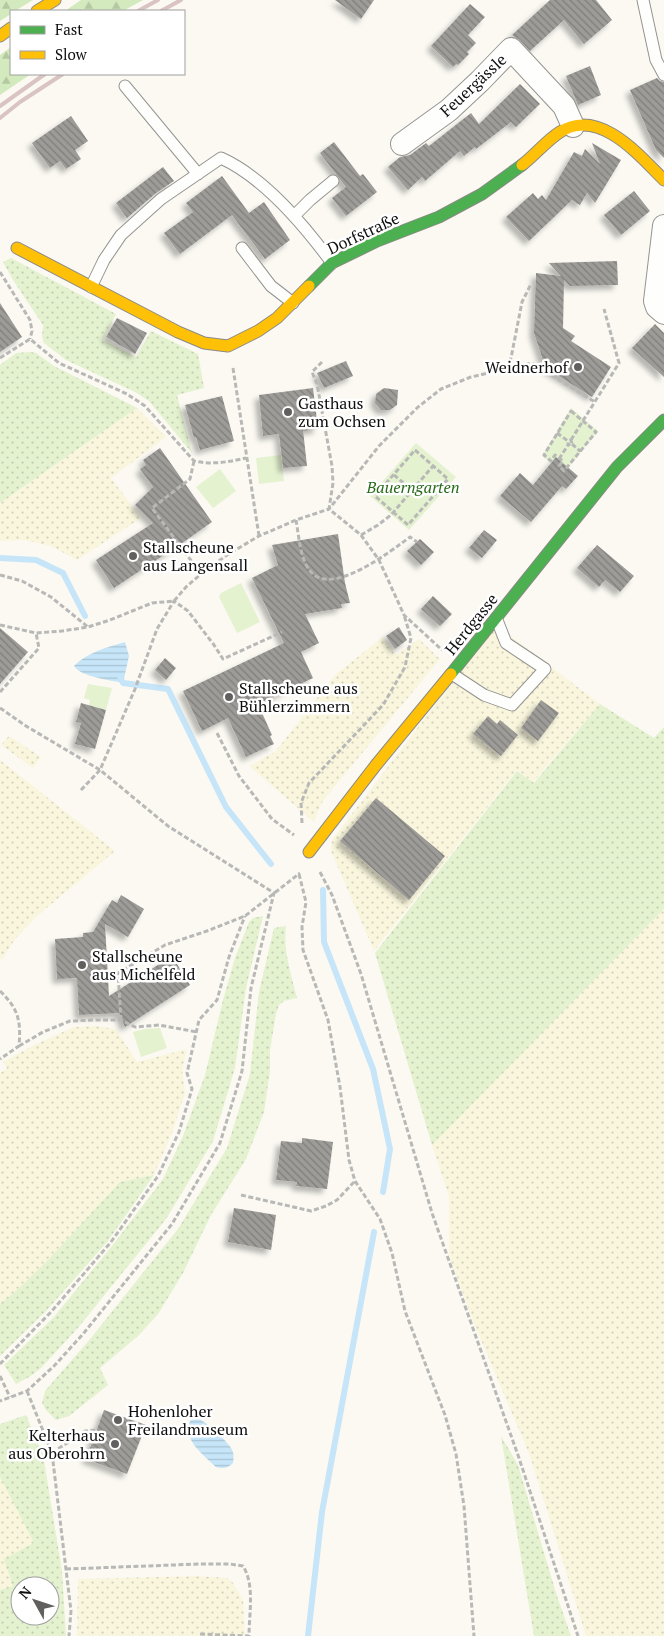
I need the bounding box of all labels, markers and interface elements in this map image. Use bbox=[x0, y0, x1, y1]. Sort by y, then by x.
legend bbox=[10, 10, 185, 75]
text: Fast bbox=[55, 19, 83, 39]
text: Slow bbox=[55, 44, 88, 64]
street label: Feuergässle bbox=[435, 49, 511, 121]
street label: Dorfstraße bbox=[323, 207, 403, 259]
place label: Weidnerhof bbox=[485, 356, 570, 378]
marker: Weidnerhof bbox=[572, 361, 584, 373]
place label: Gasthaus zum Ochsen bbox=[298, 392, 386, 432]
marker: Gasthaus zum Ochsen bbox=[282, 406, 294, 418]
park label: Bauerngarten bbox=[365, 476, 460, 498]
place label: Stallscheune aus Langensall bbox=[143, 536, 248, 576]
marker: Stallscheune aus Langensall bbox=[127, 550, 139, 562]
street label: Herdgasse bbox=[439, 589, 503, 659]
place label: Stallscheune aus Bühlerzimmern bbox=[239, 677, 358, 717]
marker: Stallscheune aus Bühlerzimmern bbox=[223, 691, 235, 703]
place label: Stallscheune aus Michelfeld bbox=[92, 945, 196, 985]
marker: Stallscheune aus Michelfeld bbox=[76, 959, 88, 971]
place label: Hohenloher Freilandmuseum bbox=[128, 1400, 248, 1440]
marker: Hohenloher Freilandmuseum bbox=[112, 1414, 124, 1426]
place label: Kelterhaus aus Oberohrn bbox=[8, 1424, 105, 1464]
marker: Kelterhaus aus Oberohrn bbox=[109, 1438, 121, 1450]
north arrow bbox=[10, 1576, 60, 1626]
text: N bbox=[14, 1582, 36, 1602]

